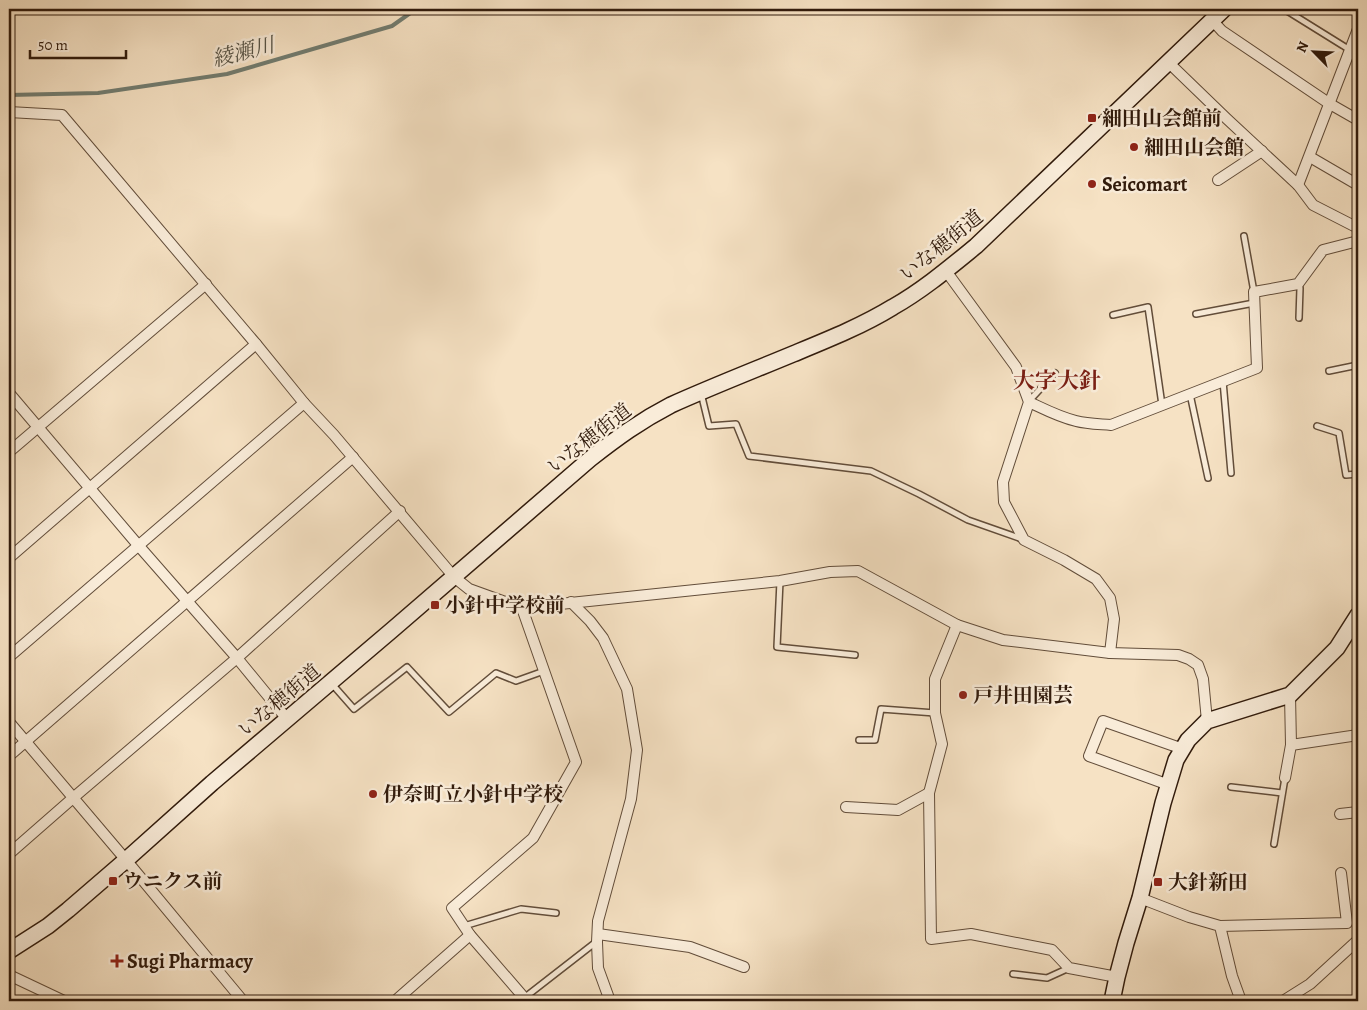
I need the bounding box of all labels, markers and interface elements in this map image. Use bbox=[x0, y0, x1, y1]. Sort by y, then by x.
scale bar bbox=[30, 28, 126, 60]
north arrow bbox=[1290, 28, 1340, 78]
water label: 綾瀬川 bbox=[209, 30, 279, 73]
text: 50 m bbox=[38, 35, 68, 55]
text: N bbox=[1292, 38, 1313, 55]
place label: 細田山会館前 bbox=[1102, 105, 1222, 132]
marker: 細田山会館前 bbox=[1086, 112, 1098, 124]
place label: 細田山会館 bbox=[1144, 134, 1244, 161]
marker: 細田山会館 bbox=[1128, 141, 1140, 153]
place label: Seicomart bbox=[1102, 171, 1188, 198]
marker: Seicomart bbox=[1086, 178, 1098, 190]
street label: いな穂街道 bbox=[894, 203, 989, 287]
district label: 大字大針 bbox=[1013, 366, 1101, 396]
street label: いな穂街道 bbox=[542, 397, 637, 480]
place label: 小針中学校前 bbox=[445, 592, 565, 619]
marker: 小針中学校前 bbox=[429, 599, 441, 611]
street label: いな穂街道 bbox=[232, 658, 326, 743]
place label: 戸井田園芸 bbox=[973, 682, 1073, 709]
marker: 戸井田園芸 bbox=[957, 689, 969, 701]
place label: 伊奈町立小針中学校 bbox=[383, 781, 563, 808]
marker: 伊奈町立小針中学校 bbox=[367, 788, 379, 800]
place label: ウニクス前 bbox=[123, 868, 223, 895]
place label: 大針新田 bbox=[1168, 869, 1248, 896]
marker: ウニクス前 bbox=[107, 875, 119, 887]
marker: 大針新田 bbox=[1152, 876, 1164, 888]
place label: Sugi Pharmacy bbox=[127, 948, 254, 975]
marker: Sugi Pharmacy bbox=[111, 955, 123, 967]

